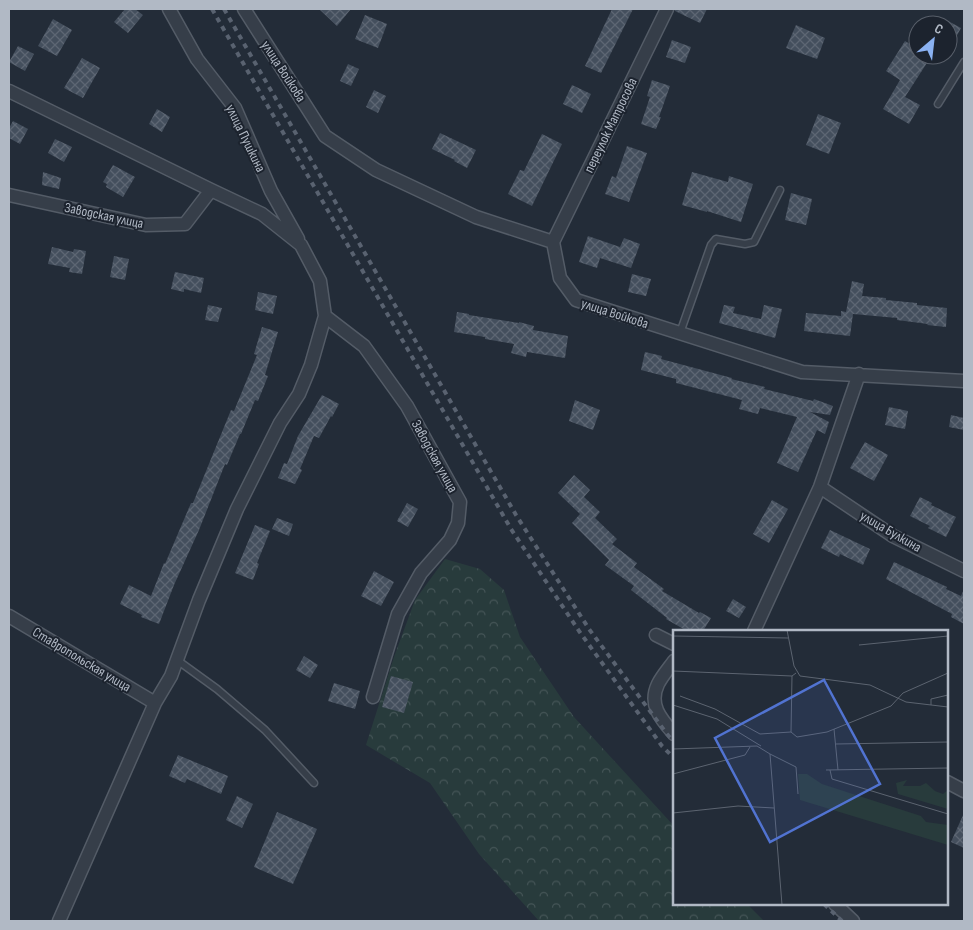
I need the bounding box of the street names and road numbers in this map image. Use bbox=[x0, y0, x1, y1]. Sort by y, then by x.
street label: улица Войкова bbox=[258, 37, 310, 105]
street label: переулок Матросова bbox=[580, 75, 641, 175]
street label: улица Пушкина bbox=[222, 102, 269, 175]
street label: Заводская улица bbox=[63, 199, 145, 232]
street label: улица Войкова bbox=[579, 295, 651, 332]
street label: Заводская улица bbox=[408, 417, 461, 495]
street label: улица Булкина bbox=[857, 507, 924, 556]
street label: Ставропольская улица bbox=[29, 623, 134, 695]

